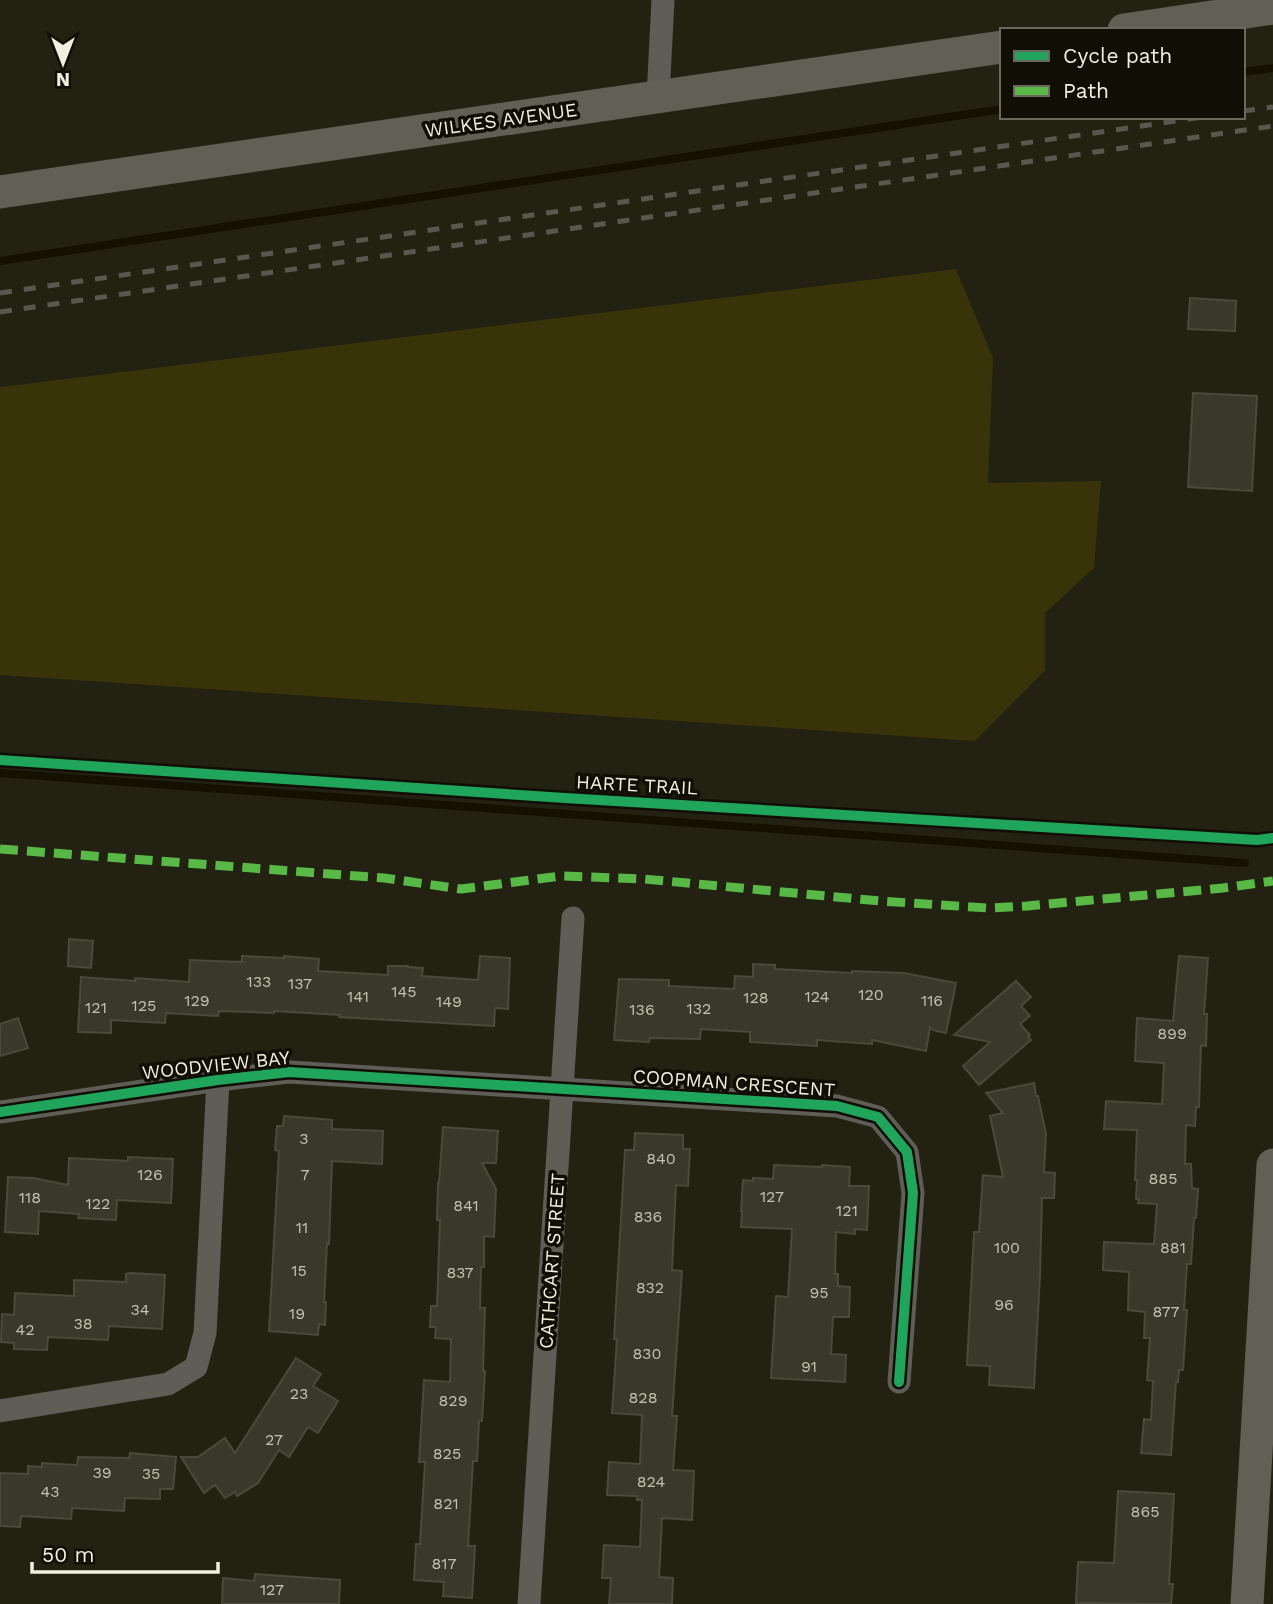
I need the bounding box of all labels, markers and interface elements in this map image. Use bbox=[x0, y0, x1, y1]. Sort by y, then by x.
north arrow bbox=[28, 28, 98, 98]
legend bbox=[1000, 28, 1245, 119]
text: Cycle path bbox=[1063, 43, 1172, 68]
text: N bbox=[56, 68, 70, 91]
text: Path bbox=[1063, 78, 1109, 103]
street label: WILKES AVENUE bbox=[424, 98, 578, 142]
street label: HARTE TRAIL bbox=[576, 770, 698, 800]
house number: 133 bbox=[247, 972, 271, 991]
house number: 137 bbox=[288, 974, 312, 993]
house number: 145 bbox=[391, 982, 417, 1001]
house number: 120 bbox=[858, 985, 884, 1004]
house number: 141 bbox=[347, 987, 369, 1006]
house number: 124 bbox=[805, 987, 830, 1006]
house number: 128 bbox=[743, 988, 769, 1007]
house number: 129 bbox=[184, 991, 210, 1010]
house number: 116 bbox=[921, 991, 943, 1010]
house number: 149 bbox=[436, 992, 462, 1011]
house number: 125 bbox=[132, 996, 156, 1015]
house number: 121 bbox=[85, 998, 107, 1017]
house number: 132 bbox=[687, 999, 711, 1018]
house number: 136 bbox=[629, 1000, 655, 1019]
house number: 899 bbox=[1157, 1024, 1187, 1043]
street label: WOODVIEW BAY bbox=[141, 1046, 291, 1084]
street label: COOPMAN CRESCENT bbox=[632, 1064, 836, 1102]
house number: 3 bbox=[299, 1129, 309, 1148]
house number: 840 bbox=[646, 1149, 676, 1168]
house number: 126 bbox=[137, 1165, 163, 1184]
house number: 7 bbox=[301, 1165, 310, 1184]
house number: 885 bbox=[1148, 1169, 1178, 1188]
street label: CATHCART STREET bbox=[534, 1172, 570, 1350]
house number: 127 bbox=[760, 1187, 784, 1206]
house number: 118 bbox=[19, 1188, 41, 1207]
house number: 122 bbox=[86, 1194, 110, 1213]
house number: 841 bbox=[453, 1196, 479, 1215]
house number: 121 bbox=[836, 1201, 858, 1220]
house number: 836 bbox=[634, 1207, 662, 1226]
house number: 11 bbox=[296, 1218, 308, 1237]
house number: 100 bbox=[994, 1238, 1020, 1257]
house number: 881 bbox=[1160, 1238, 1186, 1257]
house number: 15 bbox=[291, 1261, 307, 1280]
house number: 837 bbox=[446, 1263, 474, 1282]
house number: 832 bbox=[636, 1278, 664, 1297]
house number: 95 bbox=[809, 1283, 829, 1302]
house number: 96 bbox=[994, 1295, 1014, 1314]
house number: 34 bbox=[130, 1300, 150, 1319]
house number: 877 bbox=[1152, 1302, 1180, 1321]
house number: 19 bbox=[289, 1304, 305, 1323]
house number: 38 bbox=[73, 1314, 93, 1333]
house number: 42 bbox=[15, 1320, 35, 1339]
house number: 830 bbox=[633, 1344, 661, 1363]
house number: 91 bbox=[801, 1357, 817, 1376]
house number: 23 bbox=[290, 1384, 308, 1403]
house number: 828 bbox=[628, 1388, 658, 1407]
house number: 829 bbox=[438, 1391, 468, 1410]
house number: 27 bbox=[265, 1430, 283, 1449]
house number: 825 bbox=[433, 1444, 461, 1463]
house number: 39 bbox=[92, 1463, 112, 1482]
house number: 35 bbox=[142, 1464, 160, 1483]
house number: 824 bbox=[637, 1472, 665, 1491]
house number: 43 bbox=[40, 1482, 60, 1501]
house number: 821 bbox=[433, 1494, 459, 1513]
house number: 865 bbox=[1131, 1502, 1159, 1521]
scale bar bbox=[32, 1530, 217, 1574]
text: 50 m bbox=[42, 1542, 94, 1567]
house number: 817 bbox=[431, 1554, 457, 1573]
house number: 127 bbox=[260, 1580, 284, 1599]

